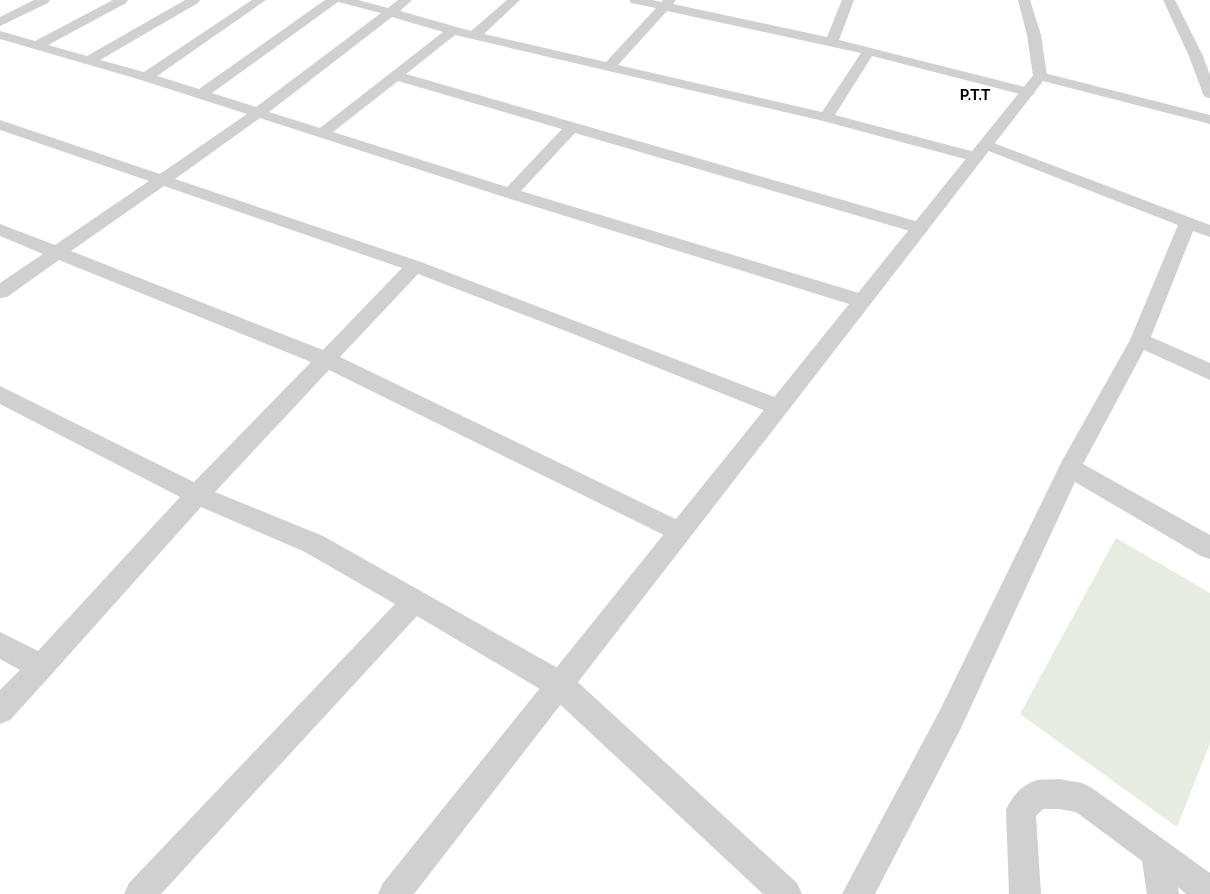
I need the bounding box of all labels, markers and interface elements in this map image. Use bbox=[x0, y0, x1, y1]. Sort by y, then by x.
district label: P.T.T bbox=[960, 86, 991, 104]

